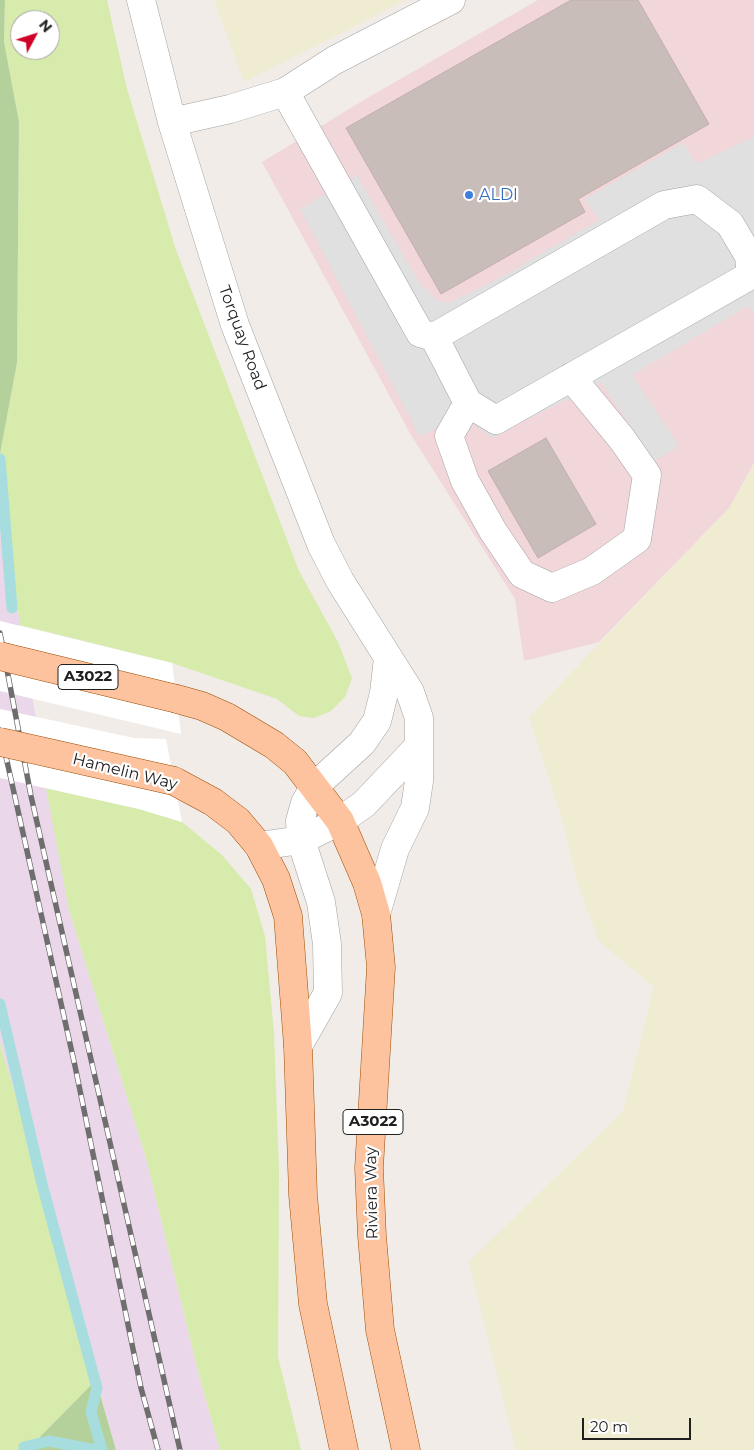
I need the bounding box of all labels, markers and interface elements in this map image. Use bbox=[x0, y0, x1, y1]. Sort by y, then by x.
north arrow bbox=[10, 10, 60, 60]
text: N bbox=[35, 16, 56, 36]
place label: ALDI bbox=[479, 185, 518, 205]
marker: ALDI bbox=[463, 189, 475, 201]
street label: Torquay Road bbox=[214, 283, 270, 393]
road number: A3022 bbox=[58, 664, 118, 690]
street label: Hamelin Way bbox=[71, 750, 179, 794]
road number: A3022 bbox=[343, 1110, 403, 1134]
street label: Riviera Way bbox=[362, 1147, 382, 1239]
scale bar bbox=[584, 1408, 693, 1440]
text: 20 m bbox=[590, 1417, 628, 1436]

